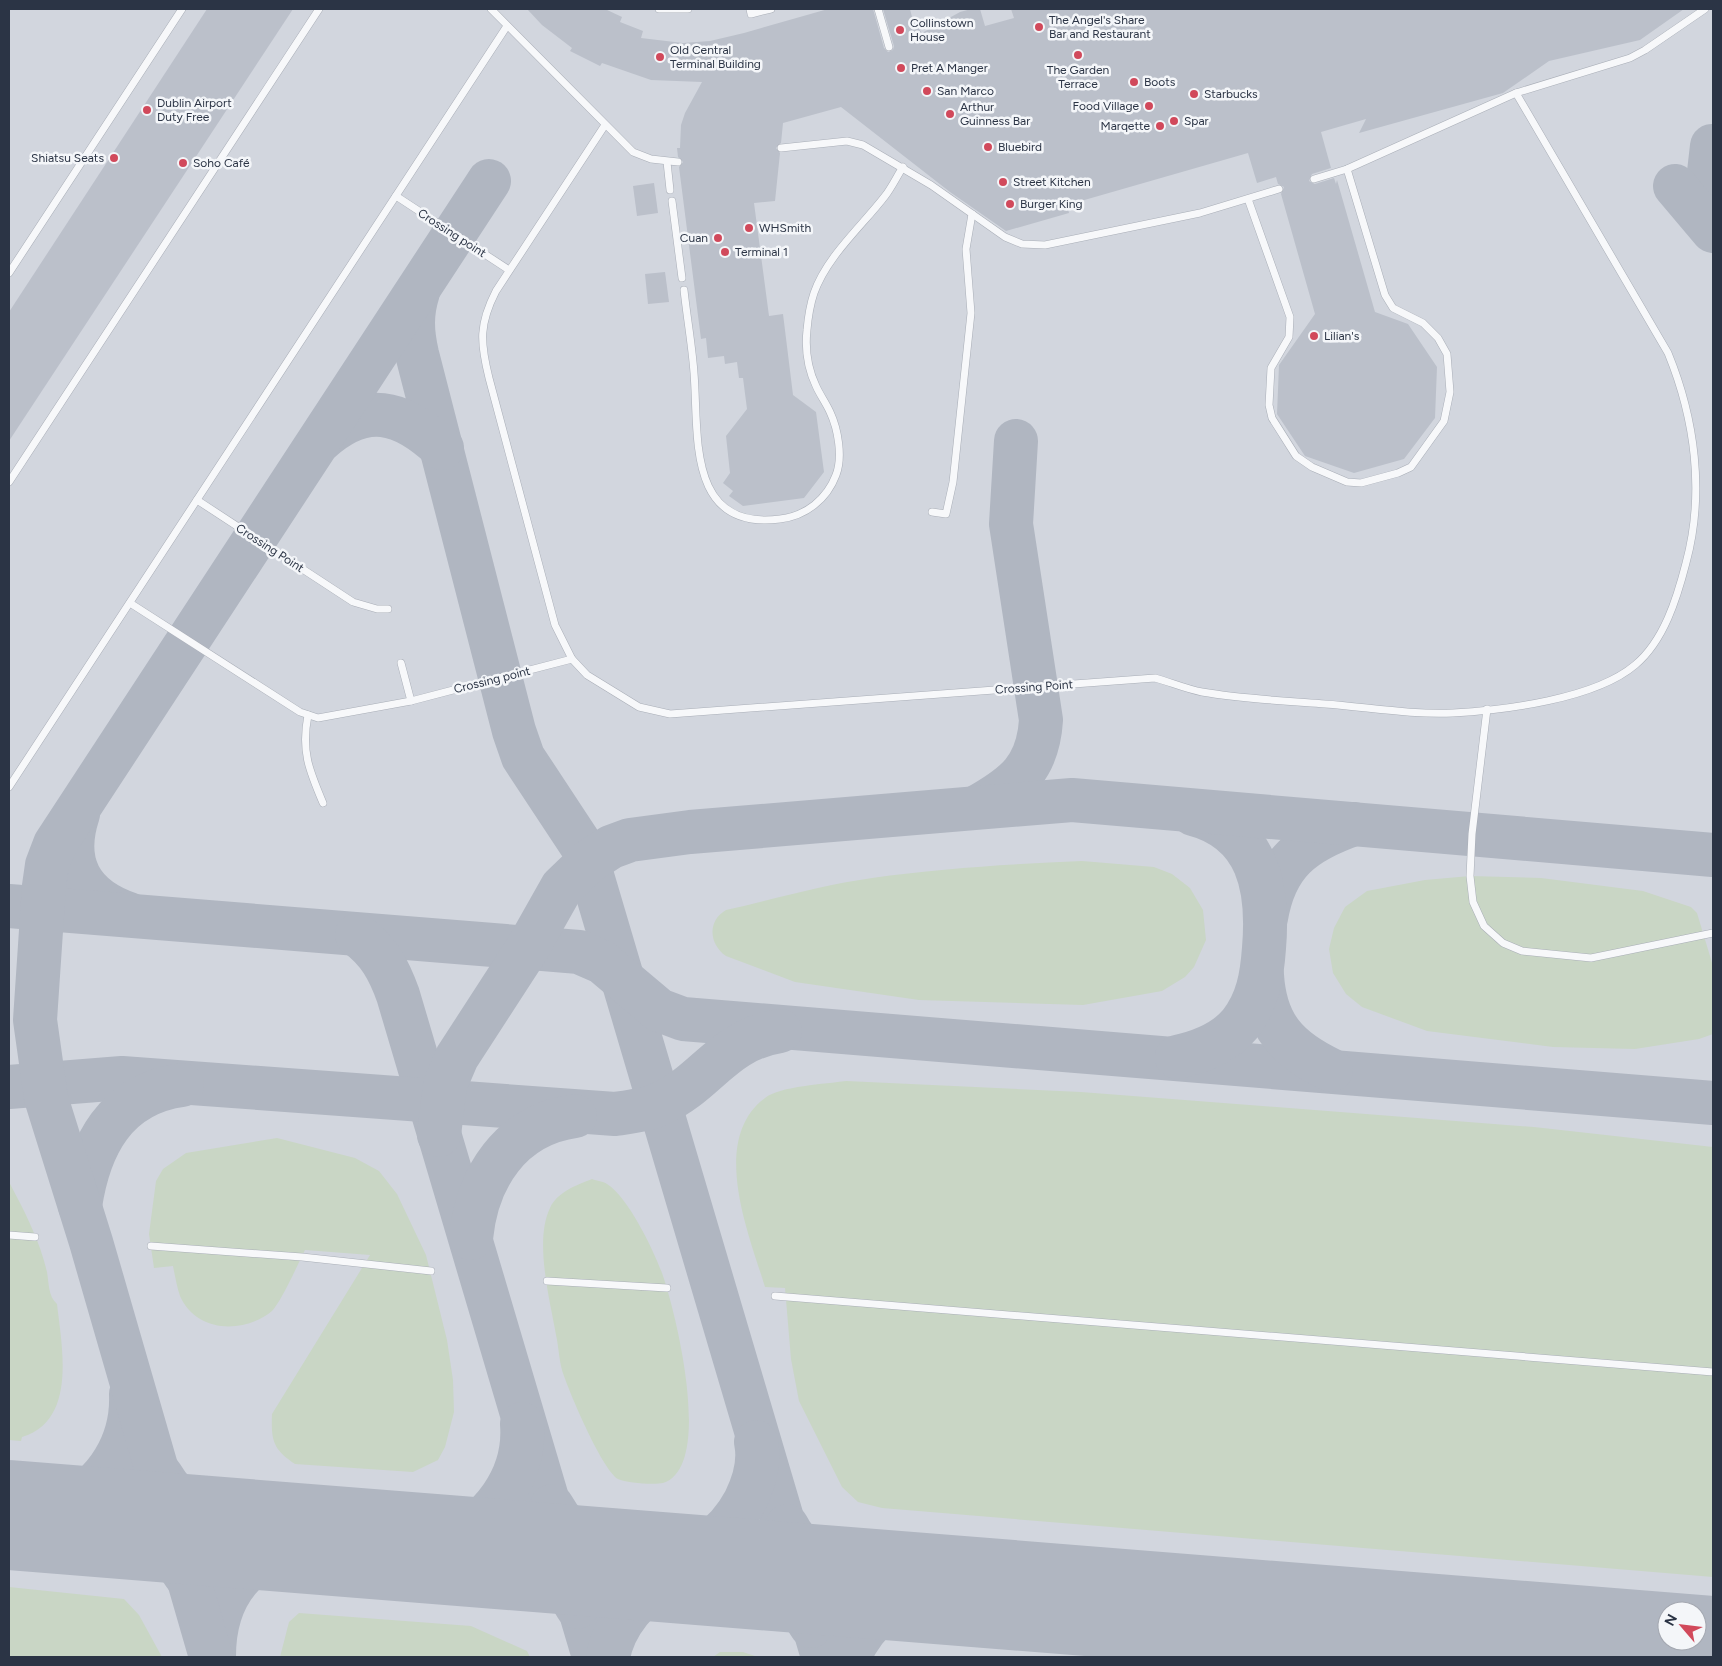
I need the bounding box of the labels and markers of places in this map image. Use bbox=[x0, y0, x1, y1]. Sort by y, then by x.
place label: The Angel's Share Bar and Restaurant bbox=[1049, 13, 1151, 41]
place label: Collinstown House bbox=[910, 16, 974, 44]
marker: The Angel's Share Bar and Restaurant bbox=[1033, 21, 1045, 33]
marker: Collinstown House bbox=[894, 24, 906, 36]
place label: Old Central Terminal Building bbox=[670, 43, 761, 71]
marker: The Garden Terrace bbox=[1072, 49, 1084, 61]
marker: Old Central Terminal Building bbox=[654, 51, 666, 63]
place label: Pret A Manger bbox=[911, 61, 988, 75]
marker: Pret A Manger bbox=[895, 62, 907, 74]
place label: The Garden Terrace bbox=[1047, 63, 1110, 91]
place label: Boots bbox=[1144, 75, 1176, 89]
marker: Boots bbox=[1128, 76, 1140, 88]
place label: San Marco bbox=[937, 84, 994, 98]
marker: San Marco bbox=[921, 85, 933, 97]
place label: Starbucks bbox=[1204, 87, 1258, 101]
marker: Starbucks bbox=[1188, 88, 1200, 100]
place label: Dublin Airport Duty Free bbox=[157, 96, 232, 124]
place label: Food Village bbox=[1073, 99, 1139, 113]
place label: Arthur Guinness Bar bbox=[960, 100, 1030, 128]
marker: Food Village bbox=[1143, 100, 1155, 112]
marker: Dublin Airport Duty Free bbox=[141, 104, 153, 116]
marker: Arthur Guinness Bar bbox=[944, 108, 956, 120]
place label: Spar bbox=[1184, 114, 1209, 128]
marker: Spar bbox=[1168, 115, 1180, 127]
place label: Marqette bbox=[1101, 119, 1150, 133]
marker: Marqette bbox=[1154, 120, 1166, 132]
place label: Bluebird bbox=[998, 140, 1042, 154]
marker: Bluebird bbox=[982, 141, 994, 153]
place label: Shiatsu Seats bbox=[31, 151, 104, 165]
marker: Shiatsu Seats bbox=[108, 152, 120, 164]
place label: Soho Café bbox=[193, 156, 250, 170]
marker: Soho Café bbox=[177, 157, 189, 169]
place label: Street Kitchen bbox=[1013, 175, 1091, 189]
marker: Street Kitchen bbox=[997, 176, 1009, 188]
place label: Burger King bbox=[1020, 197, 1083, 211]
marker: Burger King bbox=[1004, 198, 1016, 210]
place label: WHSmith bbox=[759, 221, 811, 235]
marker: WHSmith bbox=[743, 222, 755, 234]
place label: Cuan bbox=[680, 231, 708, 245]
marker: Cuan bbox=[712, 232, 724, 244]
place label: Terminal 1 bbox=[735, 245, 788, 259]
marker: Terminal 1 bbox=[719, 246, 731, 258]
place label: Lilian's bbox=[1324, 329, 1360, 343]
marker: Lilian's bbox=[1308, 330, 1320, 342]

